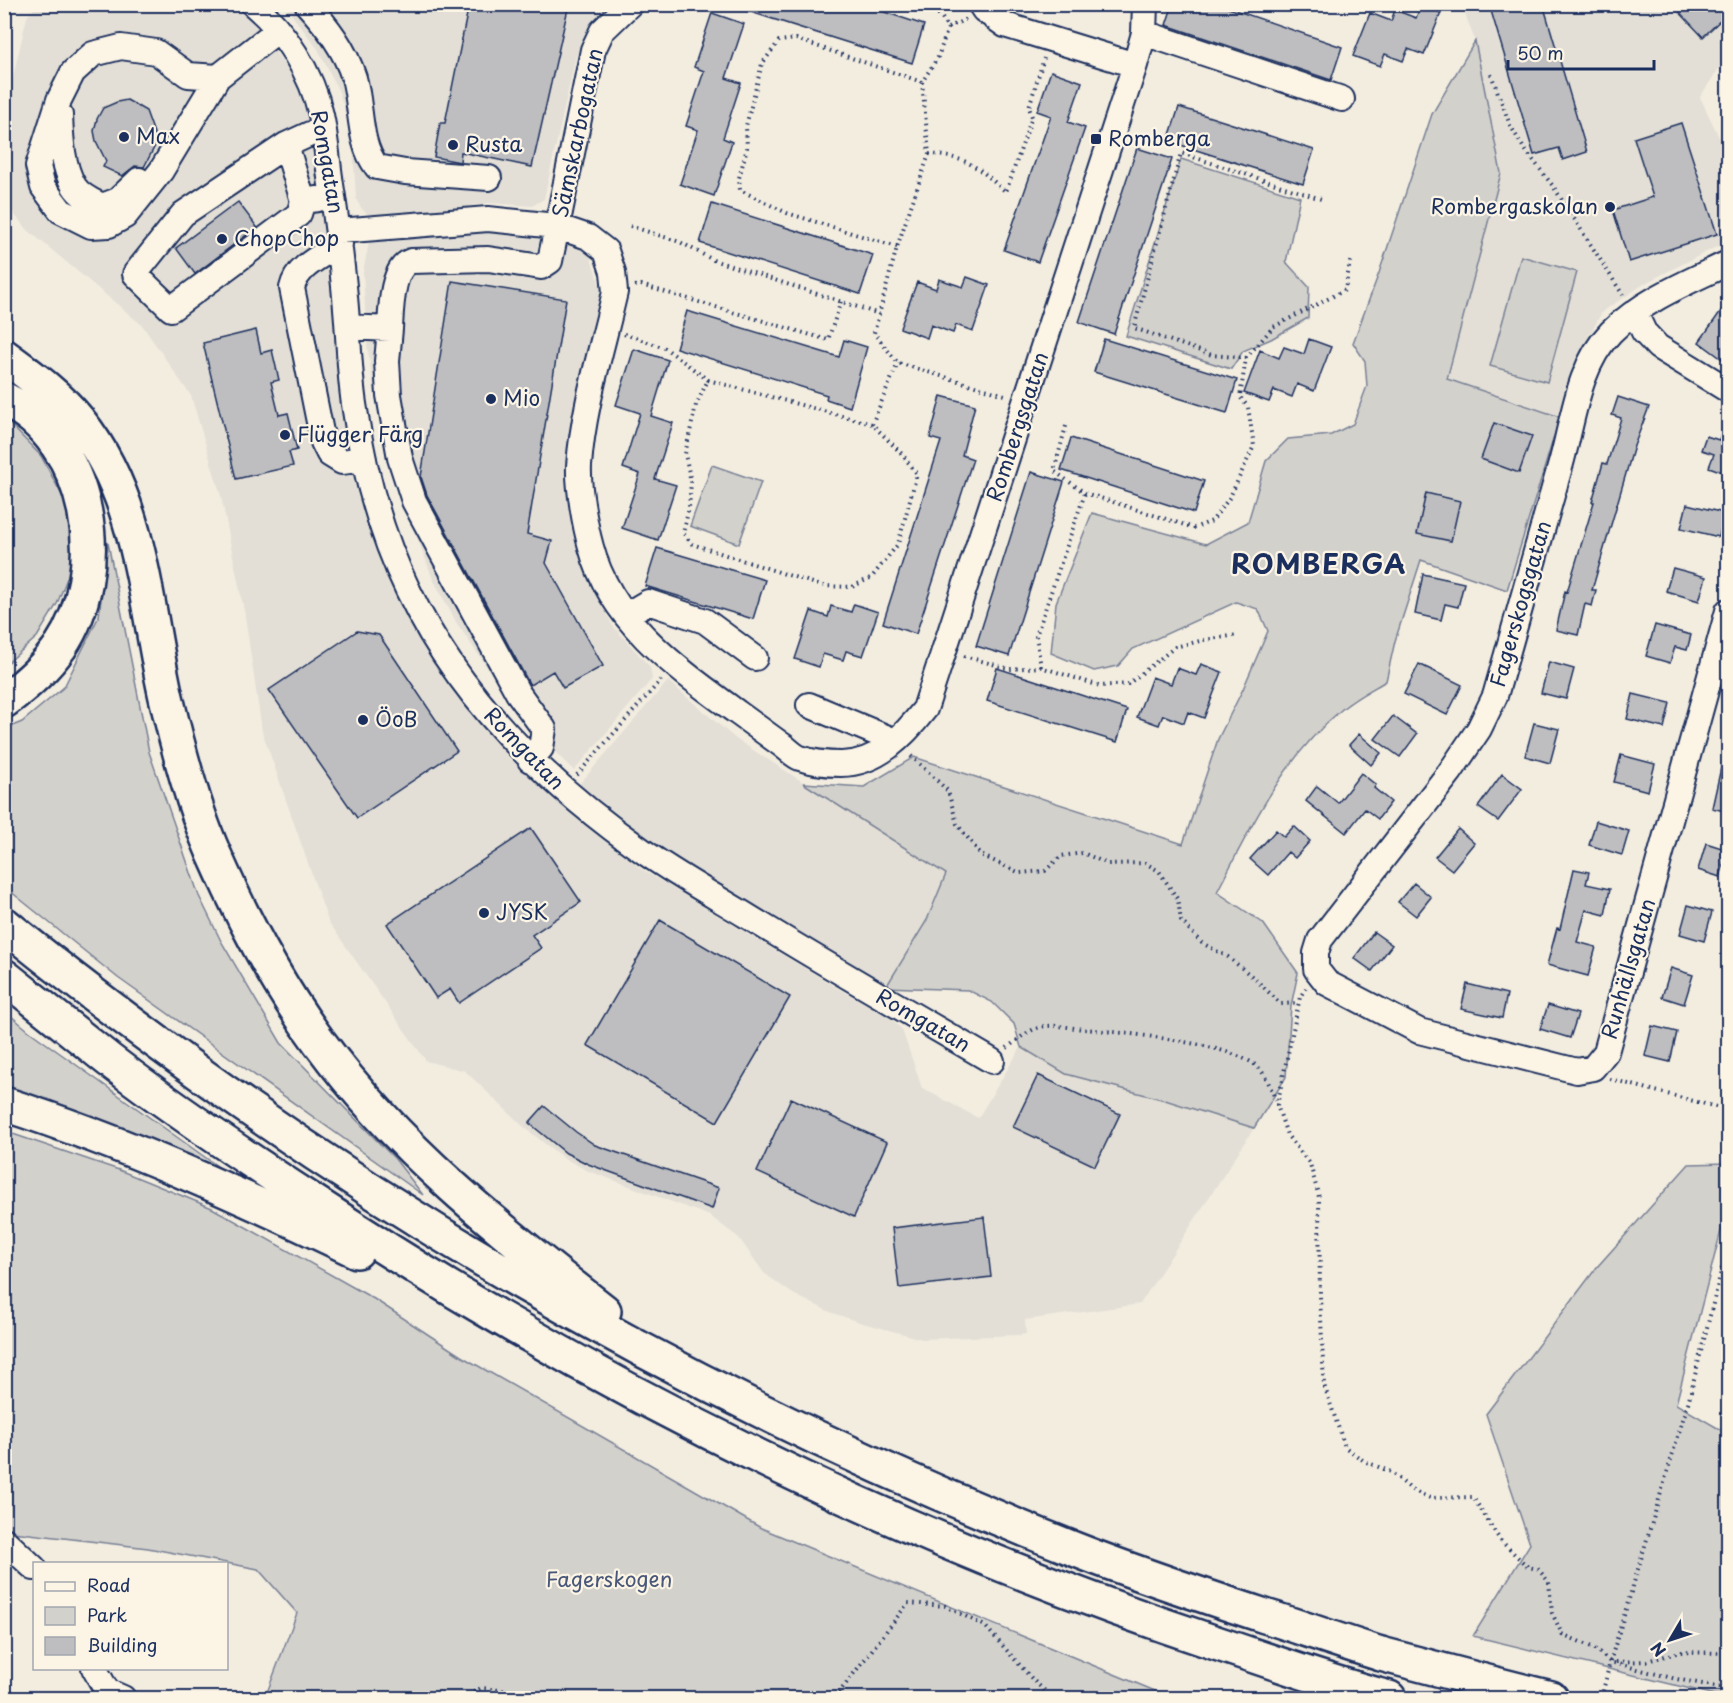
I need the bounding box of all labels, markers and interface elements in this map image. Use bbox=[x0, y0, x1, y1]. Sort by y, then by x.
scale bar bbox=[1508, 33, 1654, 71]
text: 50 m bbox=[1517, 39, 1564, 66]
street label: Sämskarbogatan bbox=[542, 45, 610, 220]
street label: Romgatan bbox=[304, 108, 354, 216]
place label: Max bbox=[136, 119, 180, 151]
place label: Romberga bbox=[1108, 121, 1211, 153]
place label: Rusta bbox=[465, 127, 522, 159]
marker: Max bbox=[117, 130, 131, 144]
marker: Romberga bbox=[1089, 132, 1103, 146]
marker: Rusta bbox=[446, 138, 460, 152]
place label: Rombergaskolan bbox=[1431, 189, 1598, 221]
marker: Rombergaskolan bbox=[1603, 200, 1617, 214]
place label: ChopChop bbox=[234, 221, 339, 253]
marker: ChopChop bbox=[215, 232, 229, 246]
street label: Rombergsgatan bbox=[977, 347, 1055, 505]
place label: Mio bbox=[503, 381, 540, 413]
marker: Mio bbox=[484, 392, 498, 406]
place label: Flügger Färg bbox=[297, 417, 423, 449]
marker: Flügger Färg bbox=[278, 428, 292, 442]
street label: Fagerskogsgatan bbox=[1480, 516, 1558, 690]
district label: ROMBERGA bbox=[1231, 542, 1407, 583]
street label: Romgatan bbox=[478, 699, 573, 796]
place label: ÖoB bbox=[375, 702, 417, 734]
marker: ÖoB bbox=[356, 713, 370, 727]
street label: Runhällsgatan bbox=[1592, 894, 1662, 1043]
place label: JYSK bbox=[496, 895, 548, 927]
marker: JYSK bbox=[477, 906, 491, 920]
street label: Romgatan bbox=[871, 979, 977, 1059]
legend bbox=[33, 1562, 228, 1670]
park label: Fagerskogen bbox=[546, 1562, 672, 1594]
text: Road bbox=[87, 1571, 131, 1598]
text: Park bbox=[87, 1601, 127, 1628]
north arrow bbox=[1640, 1610, 1700, 1670]
text: Building bbox=[87, 1631, 157, 1658]
text: N bbox=[1644, 1638, 1671, 1663]

